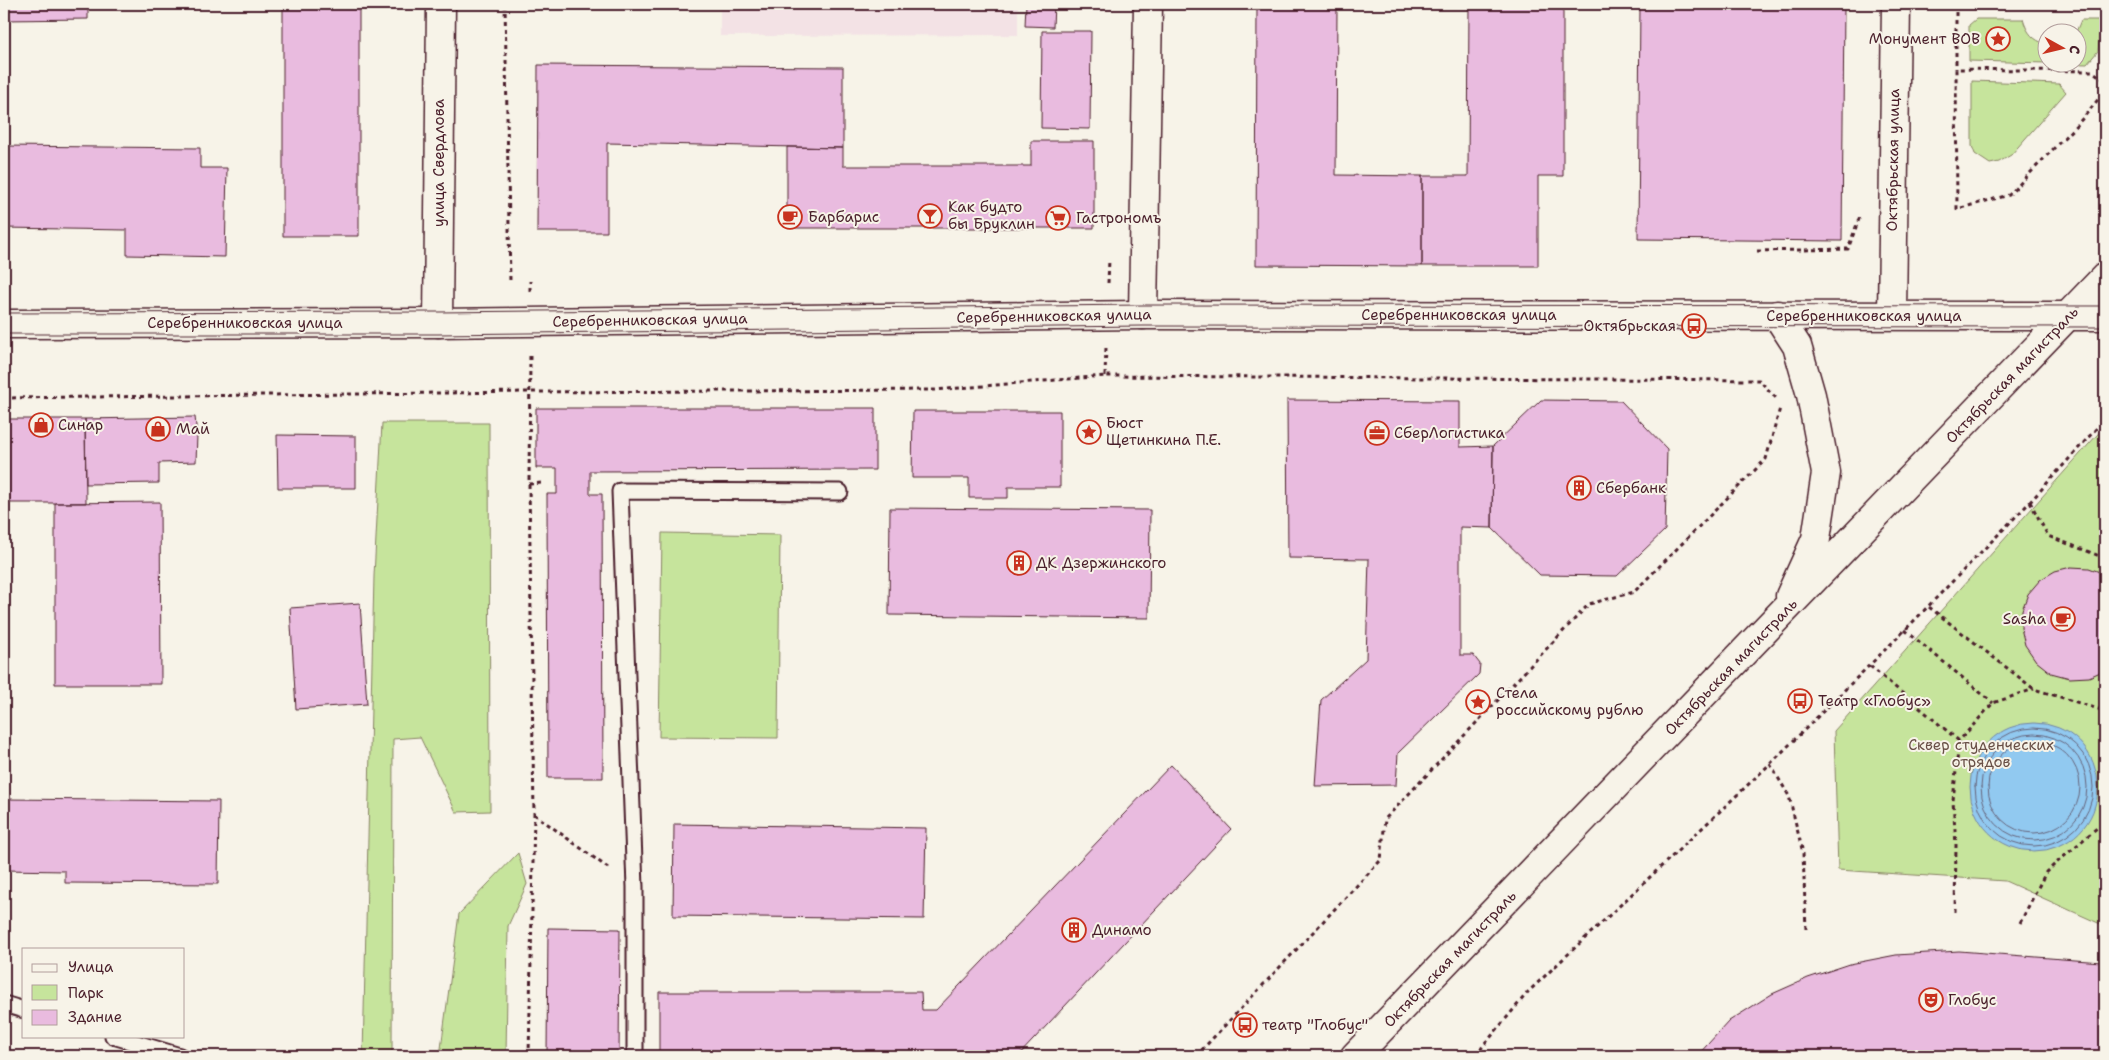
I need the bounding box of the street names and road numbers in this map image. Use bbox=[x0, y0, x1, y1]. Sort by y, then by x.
street label: Октябрьская улица bbox=[1882, 88, 1904, 232]
street label: улица Свердлова bbox=[429, 98, 449, 227]
street label: Октябрьская магистраль bbox=[1941, 302, 2083, 448]
street label: Серебренниковская улица bbox=[956, 304, 1152, 328]
street label: Серебренниковская улица bbox=[1361, 305, 1557, 325]
street label: Серебренниковская улица bbox=[1766, 306, 1962, 326]
street label: Серебренниковская улица bbox=[552, 308, 748, 332]
street label: Серебренниковская улица bbox=[147, 313, 343, 333]
street label: Октябрьская магистраль bbox=[1660, 594, 1802, 740]
street label: Октябрьская магистраль bbox=[1379, 886, 1521, 1032]

